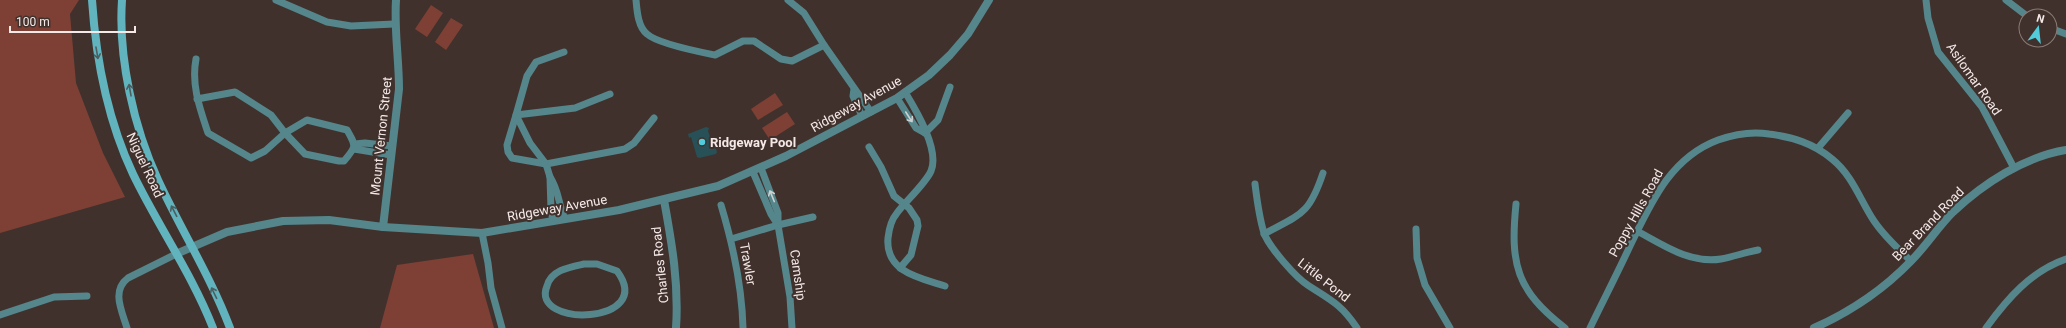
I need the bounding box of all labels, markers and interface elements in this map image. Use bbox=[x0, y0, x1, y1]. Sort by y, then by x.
scale bar bbox=[10, 8, 135, 34]
north arrow bbox=[2018, 8, 2058, 48]
text: N bbox=[2035, 12, 2046, 26]
text: 100 m bbox=[16, 15, 50, 29]
street label: Asilomar Road bbox=[1944, 40, 2004, 118]
one-way arrow bbox=[93, 46, 101, 59]
street label: Ridgeway Avenue bbox=[808, 73, 904, 135]
street label: Mount Vernon Street bbox=[367, 76, 395, 196]
one-way arrow bbox=[126, 83, 134, 96]
one-way arrow bbox=[906, 111, 914, 123]
street label: Niguel Road bbox=[123, 130, 167, 200]
place label: Ridgeway Pool bbox=[710, 135, 796, 150]
marker: Ridgeway Pool bbox=[697, 137, 707, 147]
street label: Poppy Hills Road bbox=[1606, 167, 1666, 259]
street label: Bear Brand Road bbox=[1889, 184, 1967, 264]
one-way arrow bbox=[767, 191, 775, 203]
street label: Ridgeway Avenue bbox=[506, 192, 608, 224]
one-way arrow bbox=[169, 206, 177, 218]
street label: Charles Road bbox=[649, 226, 671, 304]
street label: Trawler bbox=[737, 242, 759, 287]
street label: Camship bbox=[787, 249, 809, 301]
street label: Little Pond bbox=[1295, 255, 1353, 305]
one-way arrow bbox=[210, 287, 217, 299]

